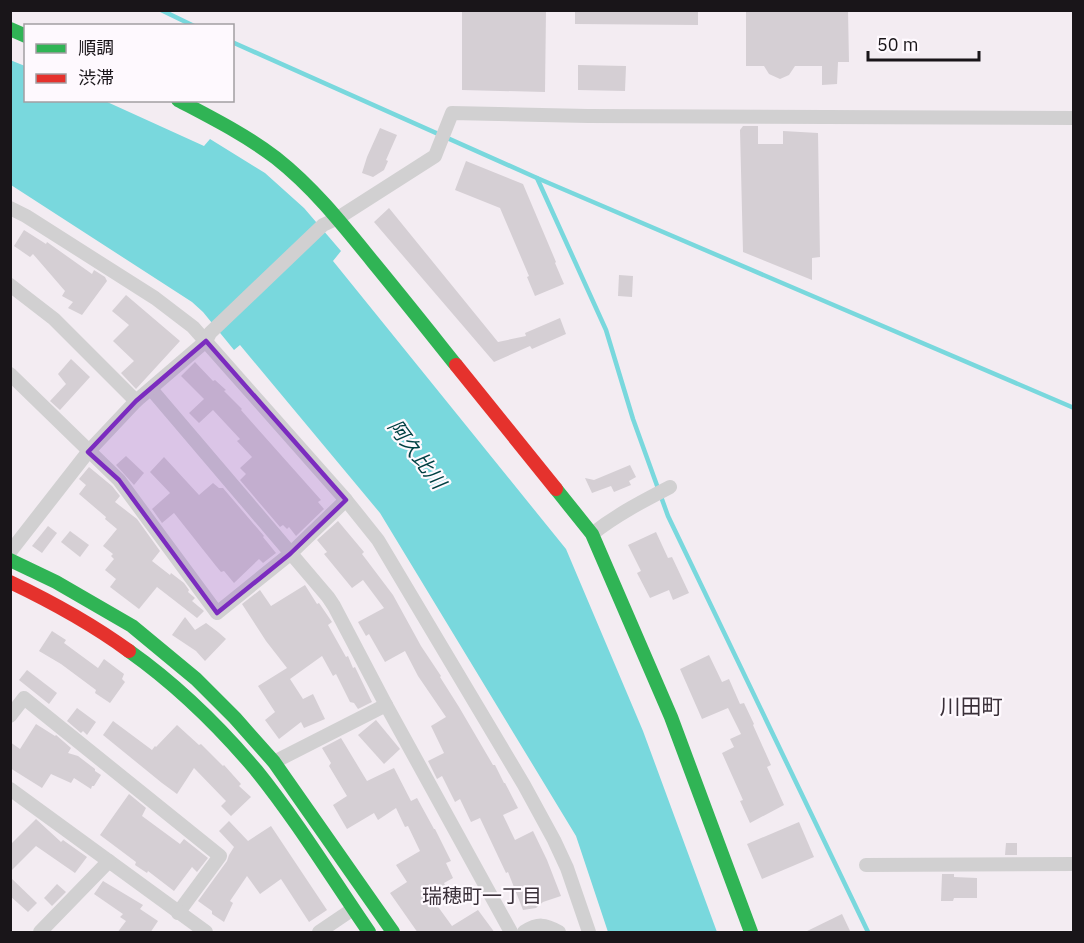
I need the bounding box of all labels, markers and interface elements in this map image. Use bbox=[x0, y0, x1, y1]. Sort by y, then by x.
legend bbox=[24, 24, 234, 102]
scale bar bbox=[868, 24, 979, 62]
text: 50 m bbox=[877, 33, 919, 56]
text: 順調 bbox=[78, 36, 114, 59]
text: 渋滞 bbox=[78, 66, 114, 89]
water label: 阿久比川 bbox=[383, 414, 453, 495]
district label: 川田町 bbox=[940, 692, 1003, 720]
district label: 瑞穂町一丁目 bbox=[422, 882, 542, 909]

